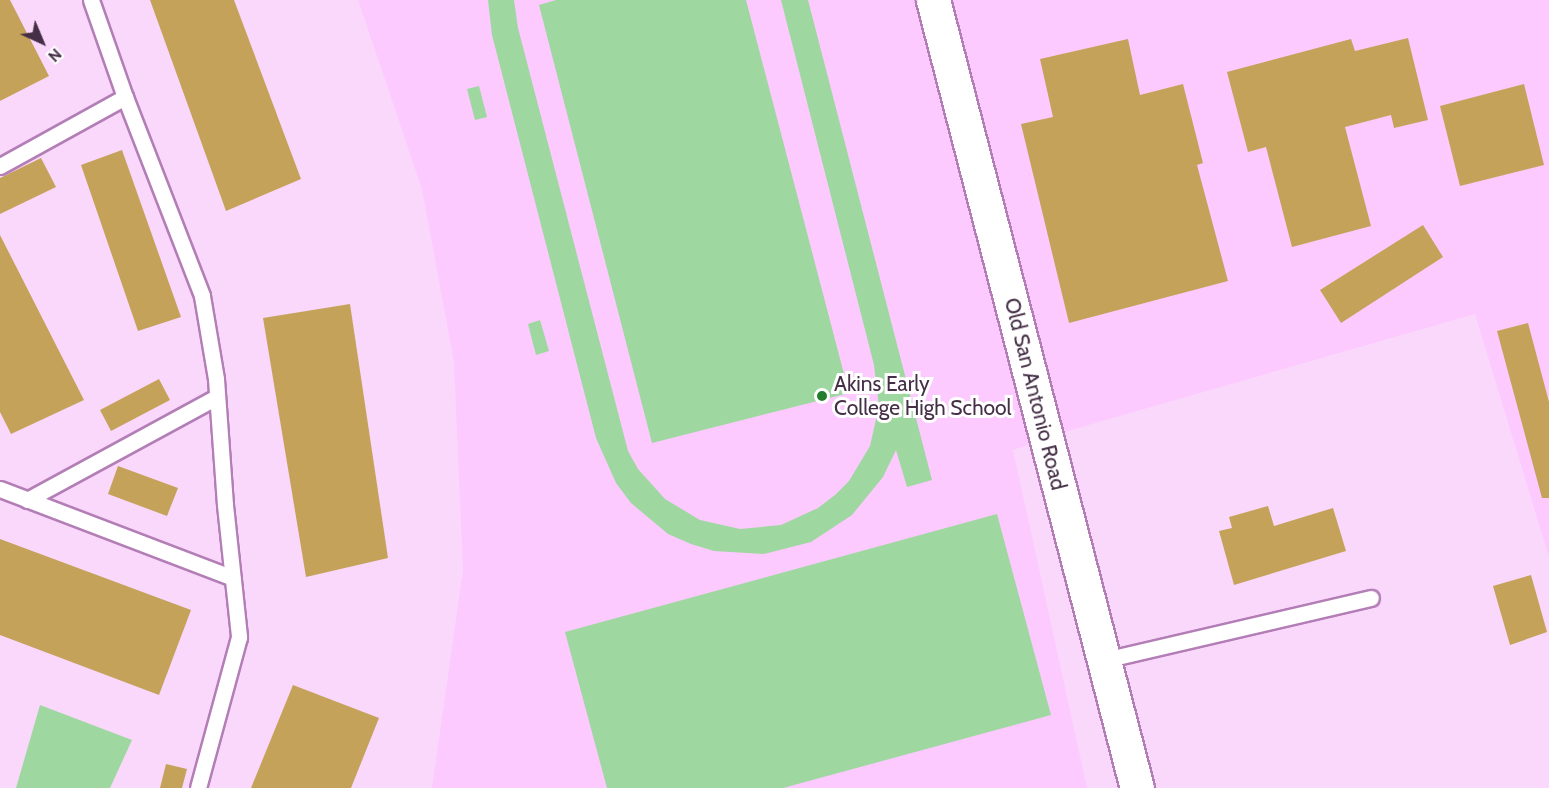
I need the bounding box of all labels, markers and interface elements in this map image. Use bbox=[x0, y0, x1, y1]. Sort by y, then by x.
north arrow bbox=[12, 12, 72, 72]
text: N bbox=[44, 45, 66, 66]
street label: Old San Antonio Road bbox=[999, 295, 1071, 493]
place label: Akins Early College High School bbox=[834, 371, 1012, 421]
marker: Akins Early College High School bbox=[815, 389, 829, 403]

